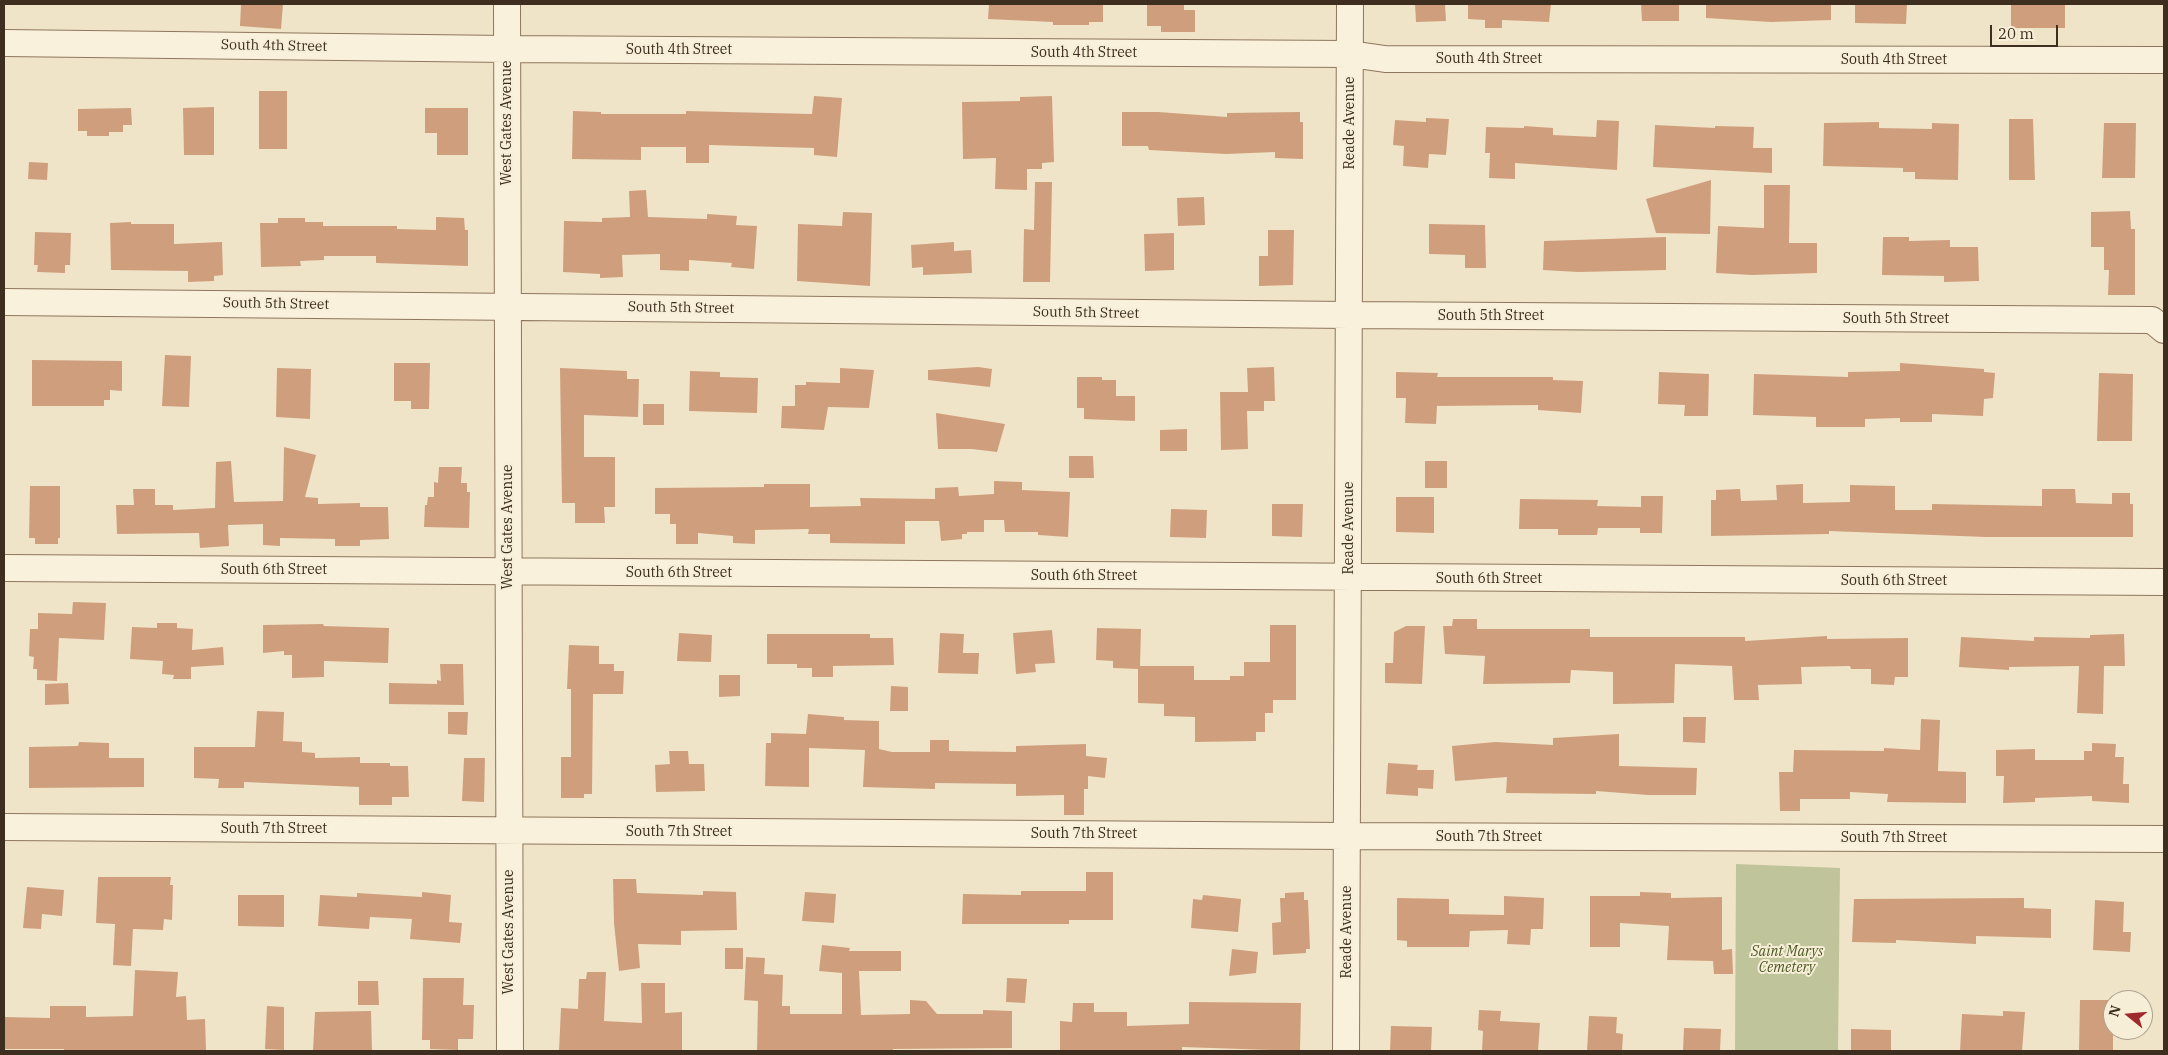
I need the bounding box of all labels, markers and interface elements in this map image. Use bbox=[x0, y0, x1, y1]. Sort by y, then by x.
scale bar bbox=[1993, 15, 2060, 47]
text: 20 m bbox=[1998, 24, 2034, 43]
street label: South 4th Street bbox=[221, 37, 327, 55]
street label: South 4th Street bbox=[626, 42, 732, 58]
street label: South 4th Street bbox=[1031, 45, 1137, 61]
street label: South 4th Street bbox=[1436, 51, 1542, 67]
street label: South 4th Street bbox=[1841, 52, 1947, 68]
street label: West Gates Avenue bbox=[499, 61, 515, 185]
street label: Reade Avenue bbox=[1342, 77, 1358, 169]
street label: South 5th Street bbox=[223, 295, 329, 313]
street label: South 5th Street bbox=[628, 299, 734, 317]
street label: South 5th Street bbox=[1033, 304, 1139, 322]
street label: South 5th Street bbox=[1438, 308, 1544, 324]
street label: South 5th Street bbox=[1843, 311, 1949, 327]
street label: West Gates Avenue bbox=[500, 465, 516, 589]
street label: Reade Avenue bbox=[1341, 482, 1357, 574]
street label: South 6th Street bbox=[221, 562, 327, 578]
street label: South 6th Street bbox=[626, 565, 732, 581]
street label: South 6th Street bbox=[1031, 568, 1137, 584]
street label: South 6th Street bbox=[1436, 571, 1542, 587]
street label: South 6th Street bbox=[1841, 573, 1947, 589]
street label: South 7th Street bbox=[221, 821, 327, 837]
street label: South 7th Street bbox=[626, 824, 732, 840]
street label: South 7th Street bbox=[1031, 826, 1137, 842]
street label: South 7th Street bbox=[1436, 829, 1542, 845]
street label: South 7th Street bbox=[1841, 830, 1947, 846]
street label: West Gates Avenue bbox=[501, 870, 517, 994]
street label: Reade Avenue bbox=[1339, 886, 1355, 978]
park label: Saint Marys Cemetery bbox=[1751, 944, 1823, 976]
north arrow bbox=[2103, 990, 2153, 1040]
text: N bbox=[2104, 1003, 2125, 1019]

